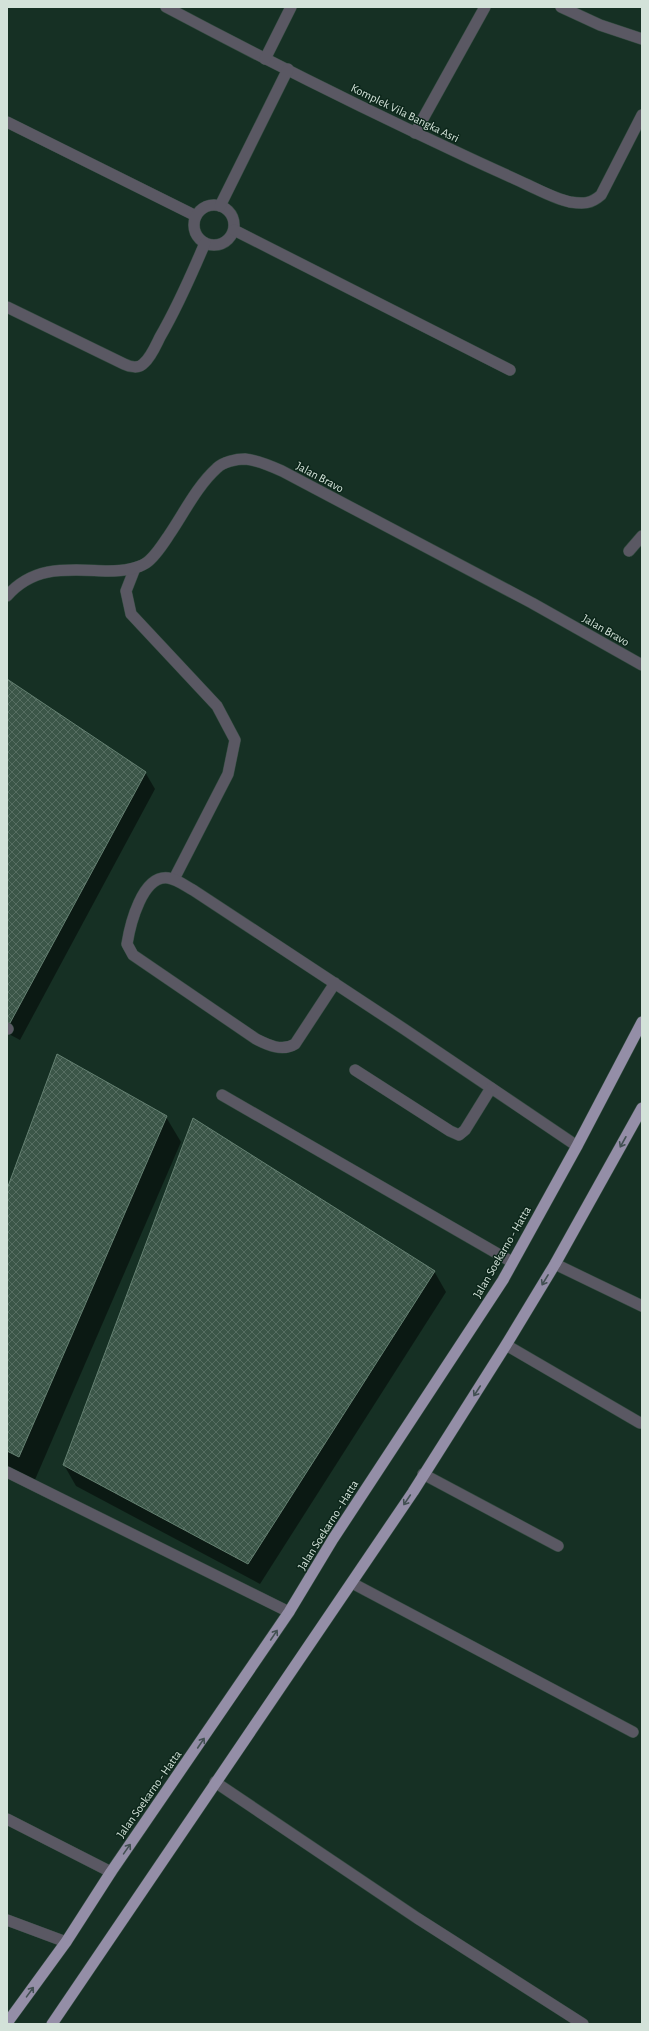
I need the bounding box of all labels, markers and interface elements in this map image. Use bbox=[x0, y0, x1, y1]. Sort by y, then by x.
street label: Komplek Vila Bangka Asri bbox=[349, 82, 461, 144]
street label: Jalan Bravo bbox=[294, 460, 346, 495]
street label: Jalan Bravo bbox=[581, 612, 632, 648]
one-way arrow bbox=[618, 1136, 626, 1148]
street label: Jalan Soekarno - Hatta bbox=[471, 1204, 533, 1300]
one-way arrow bbox=[541, 1274, 549, 1286]
one-way arrow bbox=[473, 1385, 481, 1396]
street label: Jalan Soekarno - Hatta bbox=[296, 1478, 361, 1572]
one-way arrow bbox=[403, 1494, 411, 1505]
one-way arrow bbox=[270, 1630, 278, 1641]
one-way arrow bbox=[197, 1737, 205, 1748]
street label: Jalan Soekarno - Hatta bbox=[114, 1748, 184, 1840]
one-way arrow bbox=[123, 1844, 131, 1855]
one-way arrow bbox=[26, 1986, 34, 1997]

